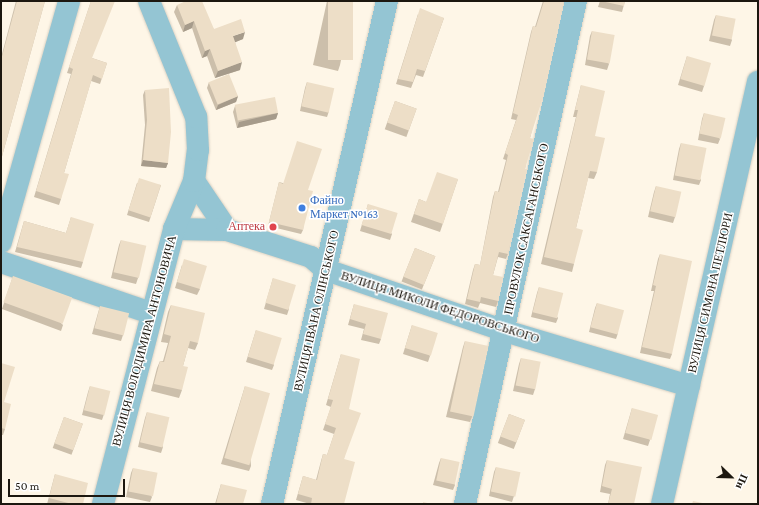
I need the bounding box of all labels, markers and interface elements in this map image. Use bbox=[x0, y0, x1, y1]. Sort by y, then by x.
street label: ПРОВУЛОК САКСАГАНСЬКОГО bbox=[502, 142, 552, 316]
place label: Файно Маркет №163 bbox=[310, 194, 378, 222]
marker: Файно Маркет №163 bbox=[297, 203, 307, 213]
street label: ВУЛИЦЯ СИМОНА ПЕТЛЮРИ bbox=[686, 211, 736, 375]
place label: Аптека bbox=[228, 220, 265, 234]
marker: Аптека bbox=[268, 222, 278, 232]
street label: ВУЛИЦЯ ІВАНА ОЛІНСЬКОГО bbox=[291, 229, 343, 393]
street label: ВУЛИЦЯ ВОЛОДИМИРА АНТОНОВИЧА bbox=[110, 234, 180, 448]
street label: ВУЛИЦЯ МИКОЛИ ФЕДОРОВСЬКОГО bbox=[339, 269, 541, 347]
north arrow bbox=[711, 457, 751, 497]
scale bar bbox=[10, 471, 127, 497]
text: Пн bbox=[734, 472, 750, 491]
text: 50 m bbox=[15, 479, 39, 493]

